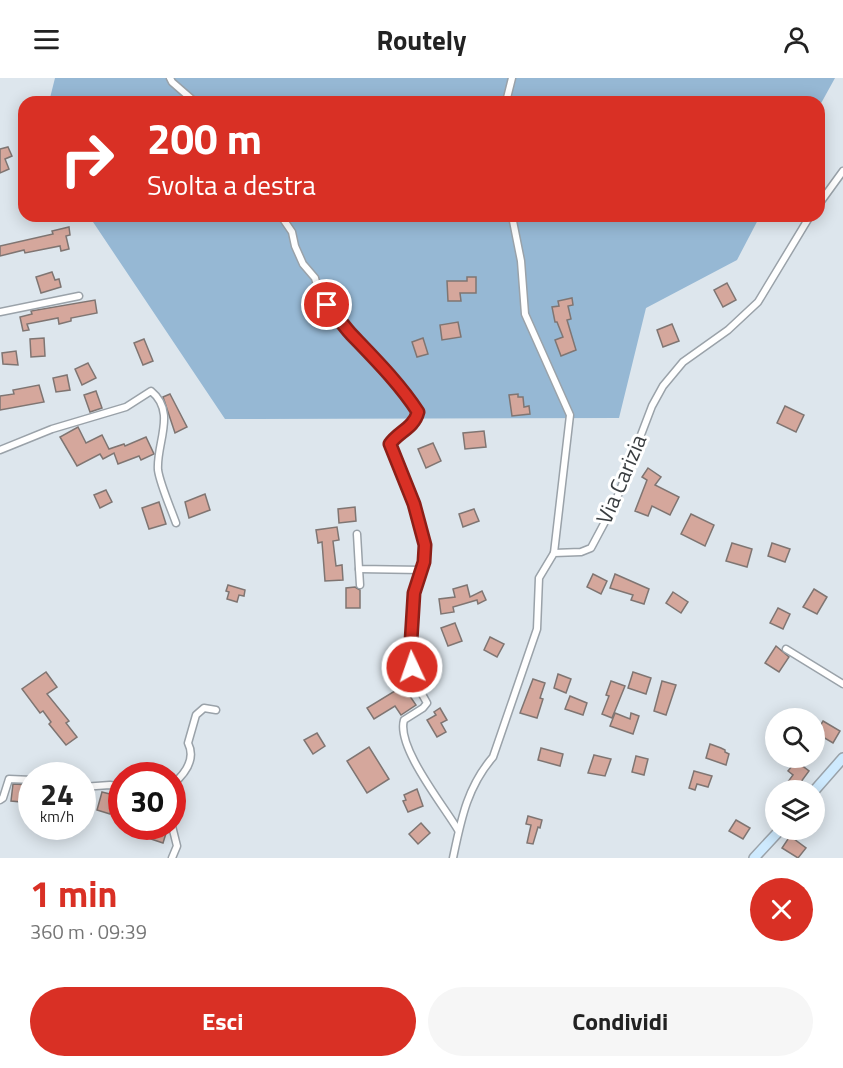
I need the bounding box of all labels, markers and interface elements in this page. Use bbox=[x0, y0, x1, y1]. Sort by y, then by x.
text: Routely bbox=[376, 19, 467, 60]
icon: menu bbox=[30, 23, 63, 56]
icon: person bbox=[780, 23, 813, 56]
text: 200 m bbox=[147, 106, 262, 170]
icon: right bbox=[48, 120, 126, 198]
text: Svolta a destra bbox=[147, 164, 316, 205]
pin bbox=[301, 279, 352, 330]
icon: arrive bbox=[310, 288, 343, 321]
street label: Via Carizia bbox=[587, 429, 655, 529]
position arrow bbox=[380, 635, 444, 699]
map controls bbox=[765, 708, 825, 840]
button: search bbox=[765, 708, 825, 768]
speed limit sign: 30 bbox=[108, 762, 186, 840]
text: 24 bbox=[40, 771, 74, 817]
button: layers bbox=[765, 780, 825, 840]
text: km/h bbox=[40, 805, 74, 828]
text: 1 min bbox=[30, 866, 117, 921]
button: close bbox=[750, 878, 813, 941]
text: 360 m · 09:39 bbox=[30, 916, 147, 947]
button: Esci bbox=[30, 987, 416, 1056]
button: Condividi bbox=[428, 987, 813, 1056]

